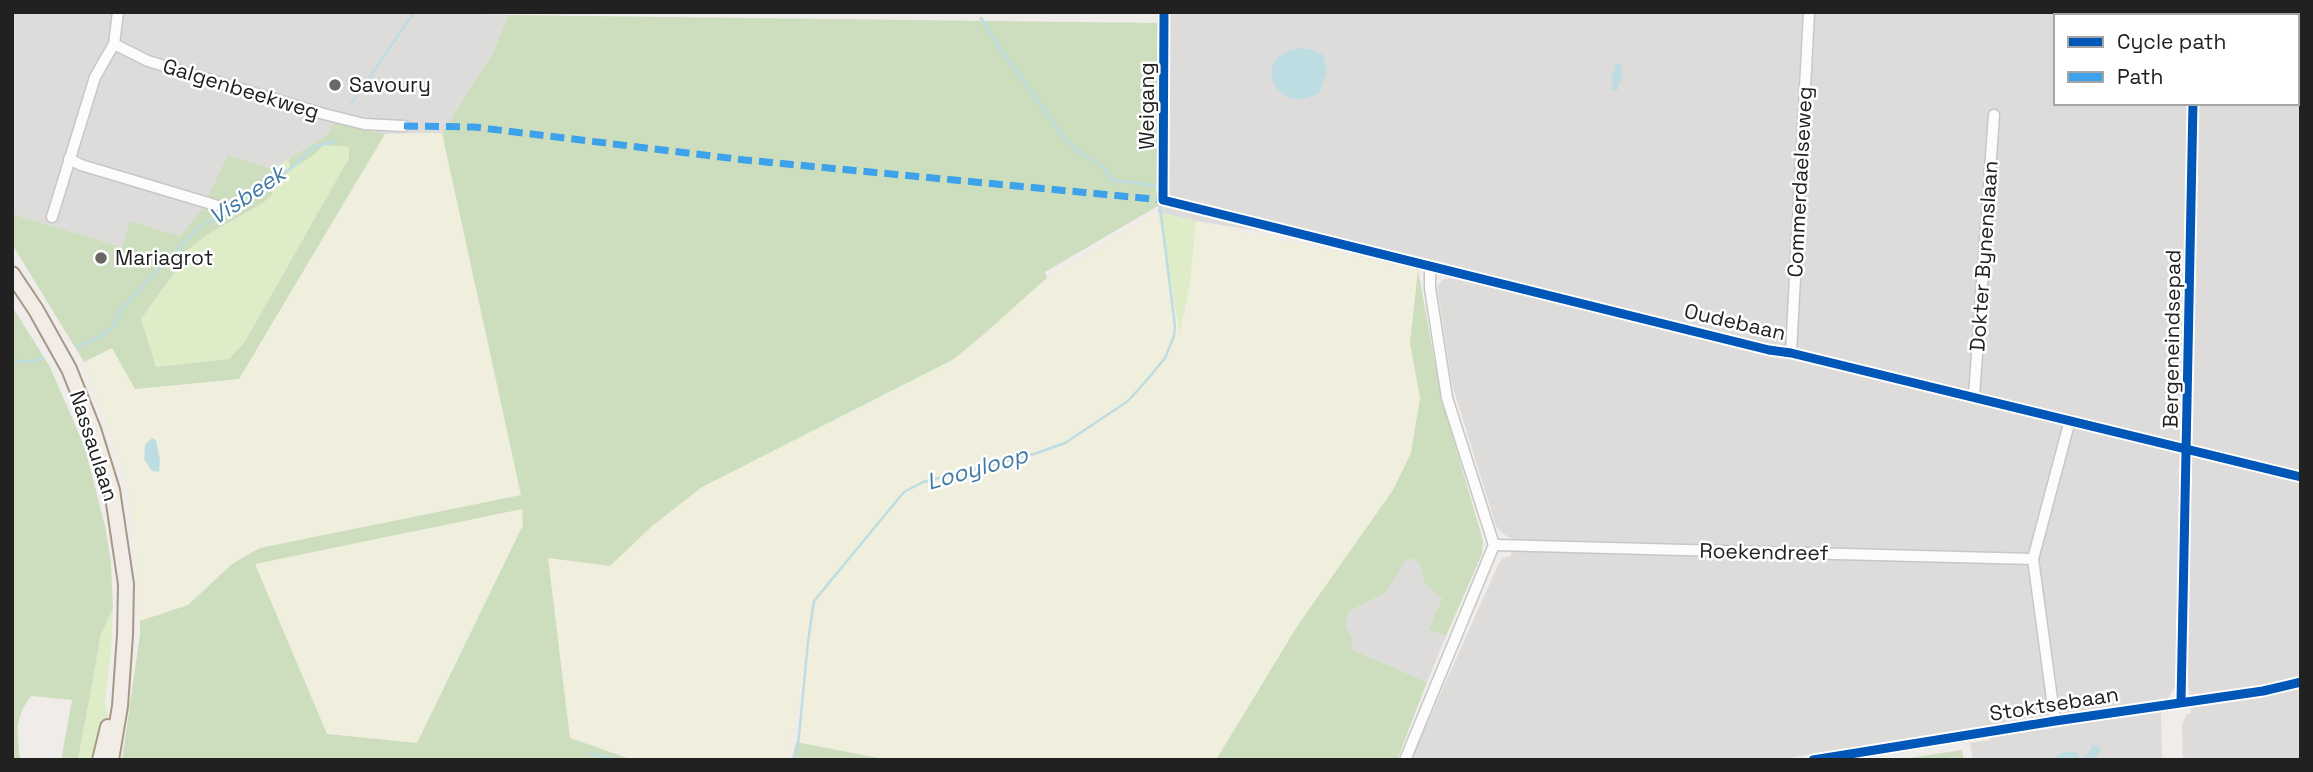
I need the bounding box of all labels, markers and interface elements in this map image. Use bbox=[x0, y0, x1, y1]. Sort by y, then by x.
legend bbox=[2054, 14, 2299, 105]
text: Cycle path bbox=[2117, 28, 2226, 55]
street label: Galgenbeekweg bbox=[160, 52, 323, 125]
street label: Weigang bbox=[1133, 62, 1160, 150]
text: Path bbox=[2117, 63, 2163, 90]
place label: Savoury bbox=[349, 71, 431, 98]
marker: Savoury bbox=[327, 77, 343, 93]
street label: Commerdaelseweg bbox=[1781, 86, 1818, 278]
water label: Visbeek bbox=[203, 157, 293, 232]
street label: Dokter Bynenslaan bbox=[1963, 160, 2004, 352]
place label: Mariagrot bbox=[115, 244, 213, 271]
street label: Bergeneindsepad bbox=[2156, 249, 2187, 429]
marker: Mariagrot bbox=[93, 250, 109, 266]
street label: Oudebaan bbox=[1682, 297, 1789, 346]
street label: Nassaulaan bbox=[64, 387, 125, 505]
water label: Looyloop bbox=[923, 439, 1032, 497]
street label: Roekendreef bbox=[1699, 537, 1829, 566]
street label: Stoktsebaan bbox=[1988, 680, 2120, 727]

